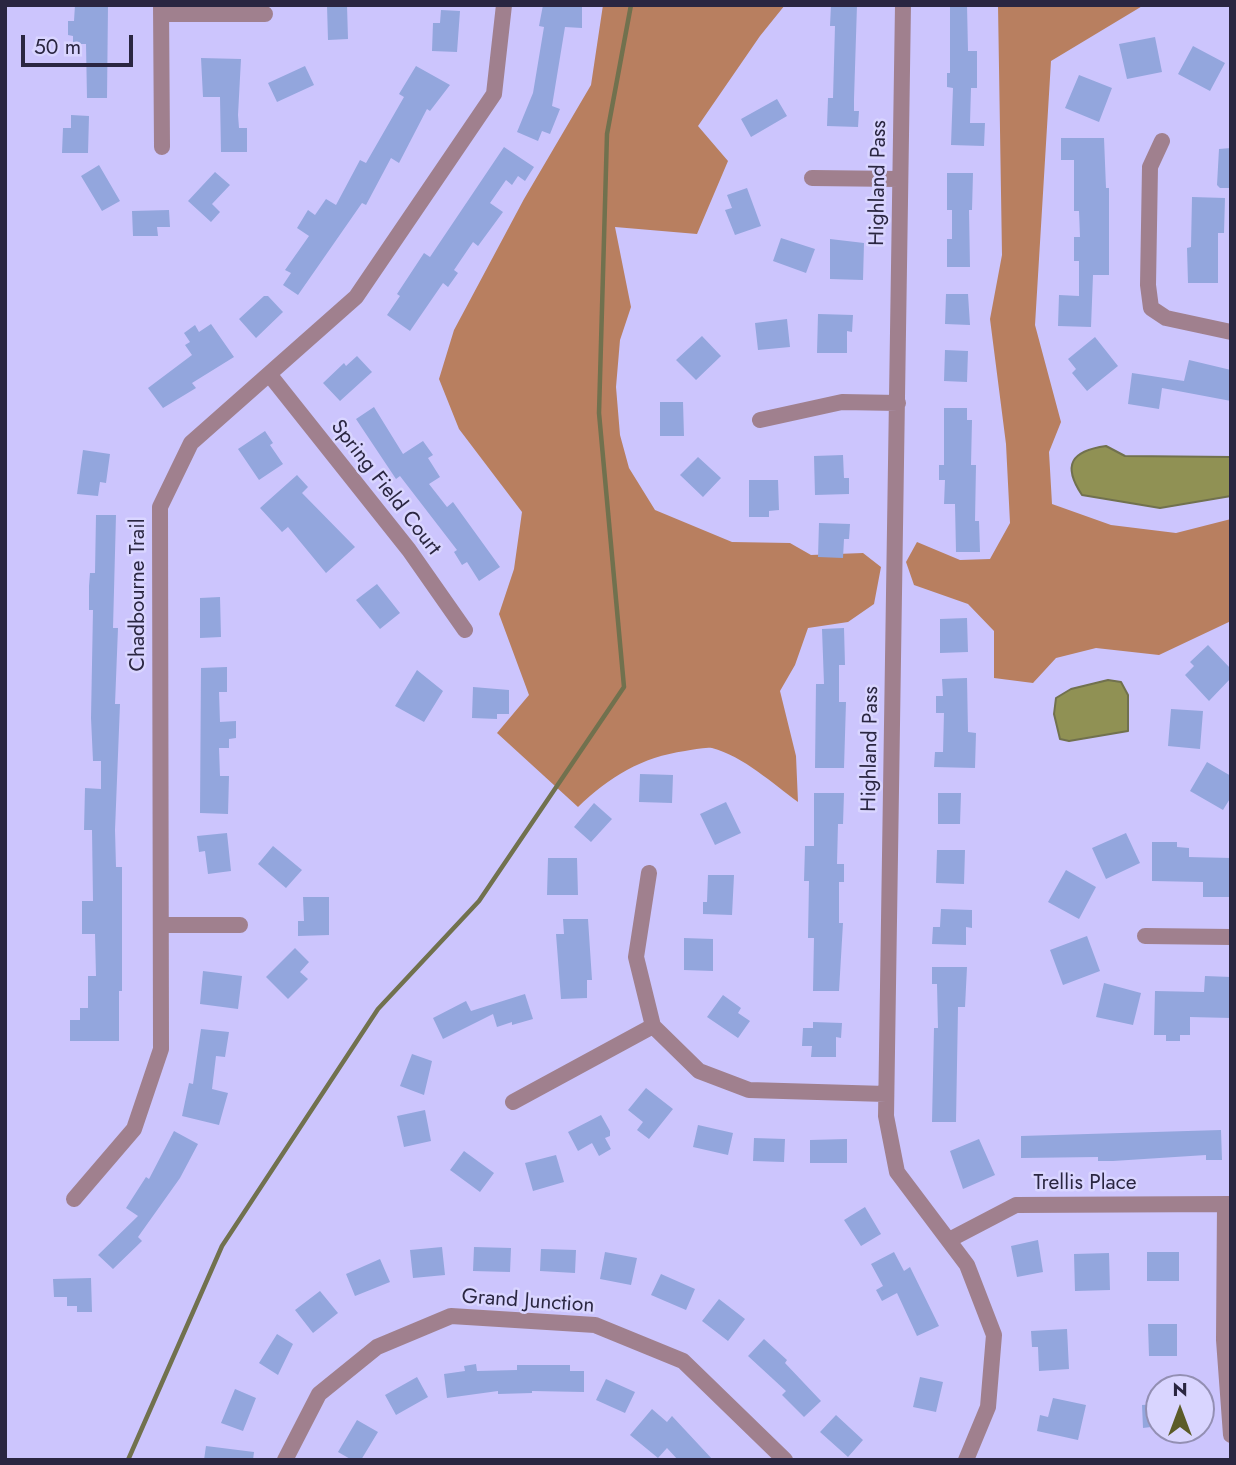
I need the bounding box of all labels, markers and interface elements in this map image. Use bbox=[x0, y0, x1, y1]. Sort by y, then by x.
scale bar bbox=[24, 21, 136, 65]
text: 50 m bbox=[34, 32, 81, 62]
street label: Highland Pass bbox=[865, 120, 893, 246]
street label: Spring Field Court bbox=[324, 415, 446, 561]
street label: Chadbourne Trail bbox=[126, 519, 152, 671]
street label: Highland Pass bbox=[857, 686, 885, 812]
street label: Trellis Place bbox=[1034, 1171, 1136, 1197]
street label: Grand Junction bbox=[461, 1285, 595, 1319]
north arrow bbox=[1145, 1374, 1215, 1444]
text: N bbox=[1172, 1376, 1188, 1403]

